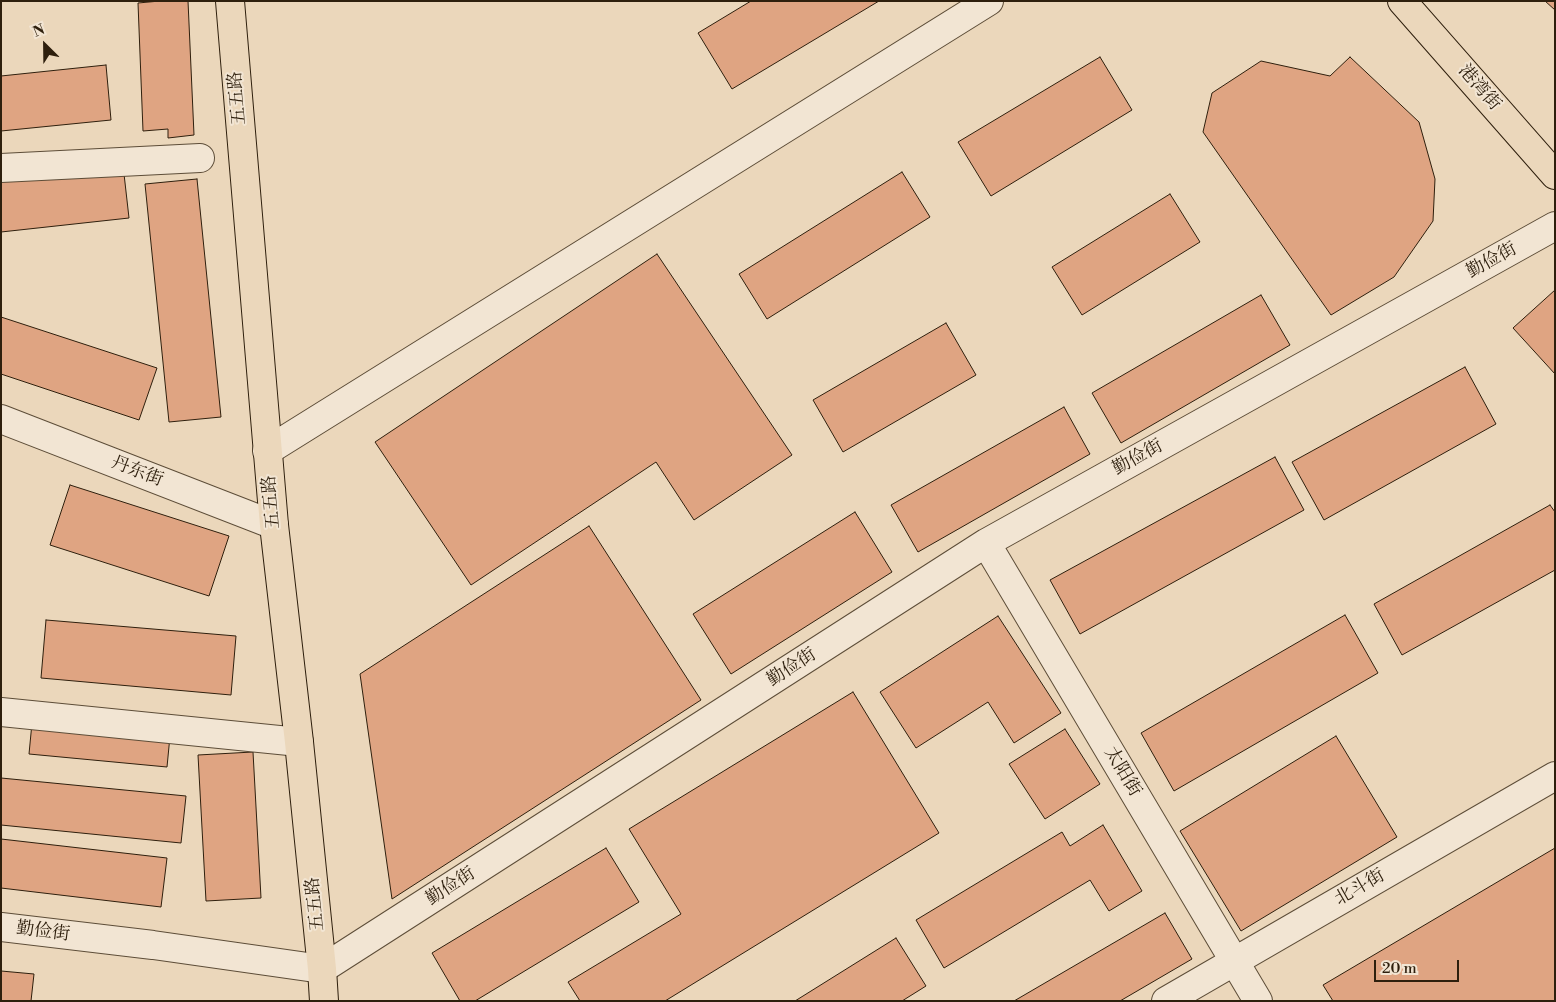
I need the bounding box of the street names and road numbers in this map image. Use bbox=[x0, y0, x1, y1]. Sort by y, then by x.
street label: 港湾街 bbox=[1453, 61, 1505, 115]
street label: 五五路 bbox=[225, 70, 251, 126]
street label: 勤俭街 bbox=[1463, 238, 1521, 284]
street label: 勤俭街 bbox=[1109, 435, 1167, 481]
street label: 丹东街 bbox=[108, 452, 166, 492]
street label: 五五路 bbox=[259, 474, 285, 530]
street label: 勤俭街 bbox=[763, 644, 821, 692]
street label: 太阳街 bbox=[1099, 743, 1145, 801]
street label: 勤俭街 bbox=[422, 863, 480, 911]
street label: 北斗街 bbox=[1331, 865, 1389, 911]
street label: 五五路 bbox=[302, 876, 330, 932]
street label: 勤俭街 bbox=[15, 918, 71, 946]

